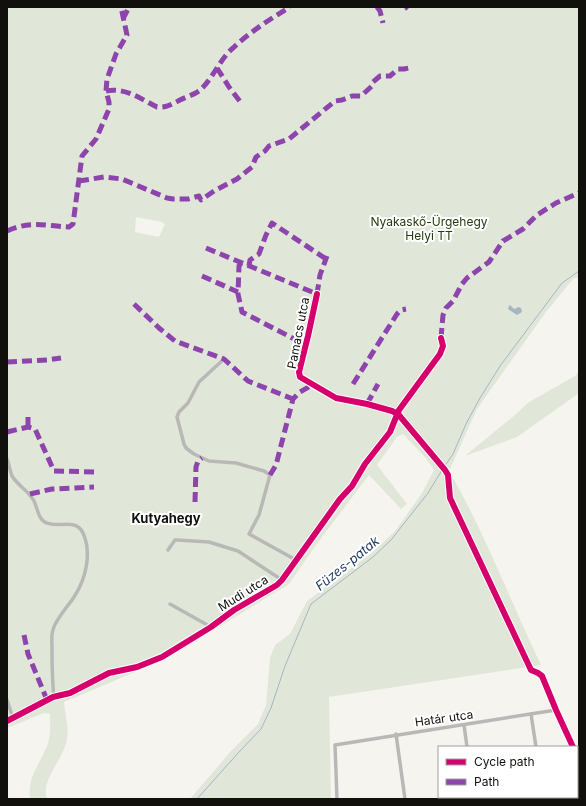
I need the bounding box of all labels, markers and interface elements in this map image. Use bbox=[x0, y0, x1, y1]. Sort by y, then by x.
park label: Nyakaskő-Ürgehegy Helyi TT bbox=[370, 214, 488, 243]
street label: Pamacs utca bbox=[284, 296, 312, 370]
district label: Kutyahegy bbox=[131, 510, 201, 526]
water label: Füzes-patak bbox=[312, 532, 383, 594]
street label: Mudi utca bbox=[215, 572, 271, 614]
street label: Határ utca bbox=[414, 706, 474, 730]
legend bbox=[438, 746, 578, 798]
text: Cycle path bbox=[474, 754, 535, 769]
text: Path bbox=[474, 774, 499, 789]

